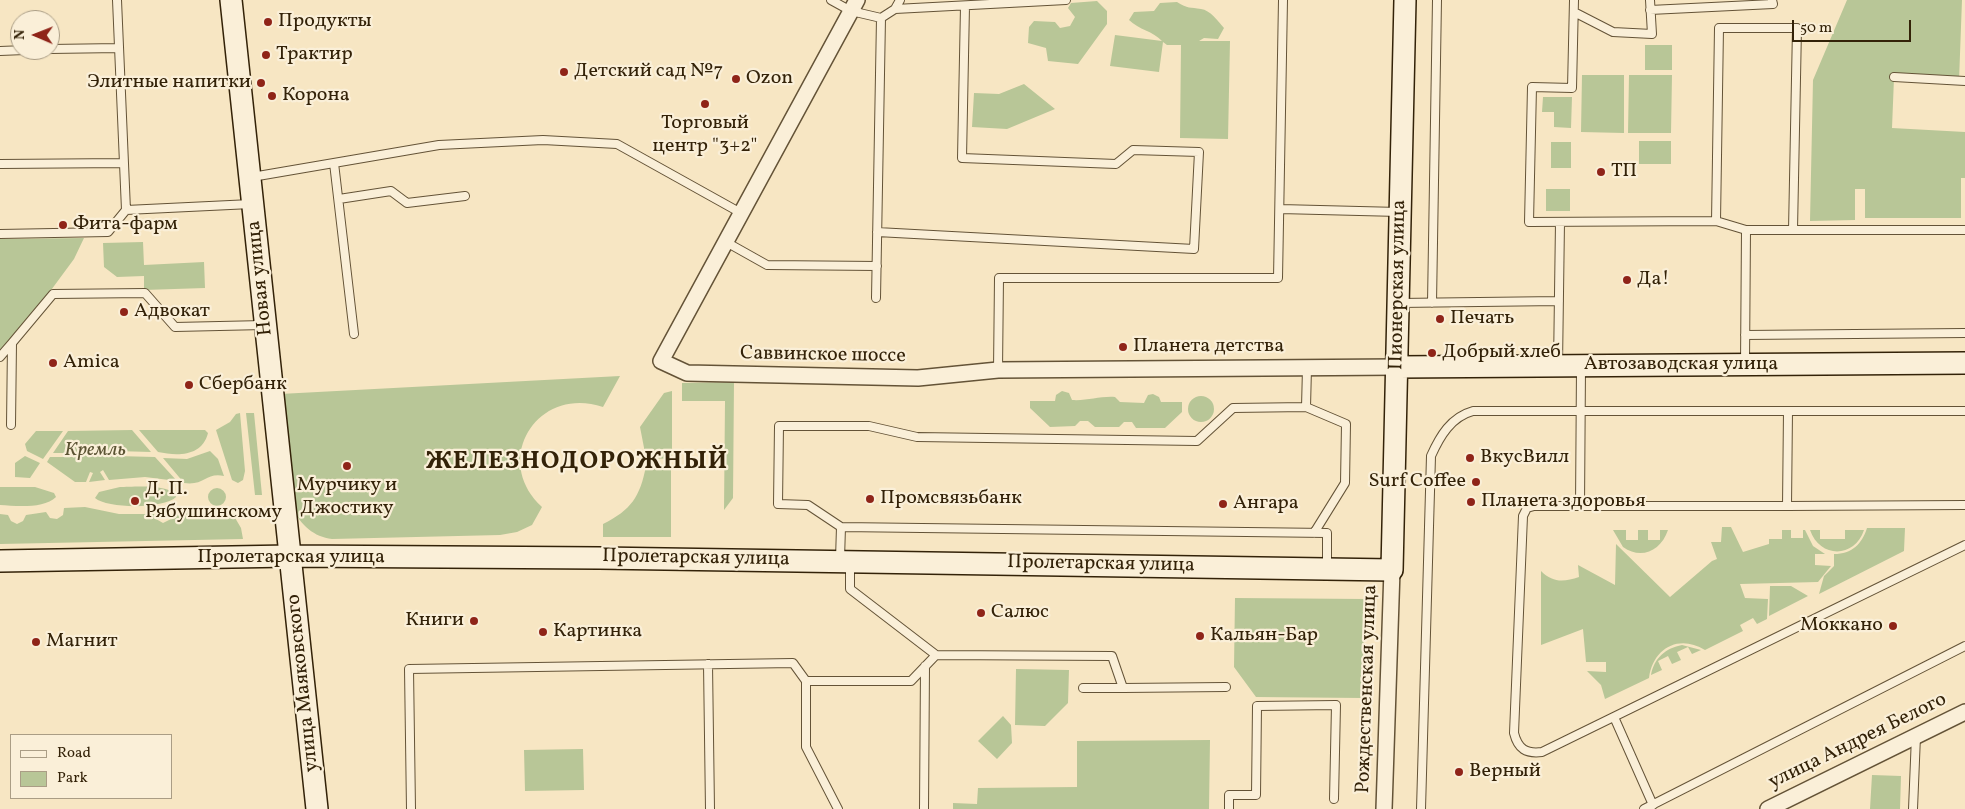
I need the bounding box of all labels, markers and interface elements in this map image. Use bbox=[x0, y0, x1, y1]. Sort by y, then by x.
north arrow bbox=[10, 10, 60, 60]
place label: Продукты bbox=[278, 10, 372, 34]
scale bar bbox=[1795, 10, 1914, 42]
marker: Продукты bbox=[262, 16, 274, 28]
text: 50 m bbox=[1800, 18, 1832, 39]
text: N bbox=[11, 30, 30, 40]
place label: Трактир bbox=[276, 43, 353, 67]
marker: Трактир bbox=[260, 49, 272, 61]
place label: Детский сад №7 bbox=[574, 60, 723, 84]
marker: Детский сад №7 bbox=[558, 66, 570, 78]
place label: Ozon bbox=[746, 67, 793, 91]
place label: Элитные напитки bbox=[87, 71, 251, 95]
marker: Ozon bbox=[730, 73, 742, 85]
marker: Элитные напитки bbox=[255, 77, 267, 89]
place label: Корона bbox=[282, 84, 350, 108]
marker: Корона bbox=[266, 90, 278, 102]
marker: Торговый центр "3+2" bbox=[699, 98, 711, 110]
place label: Торговый центр "3+2" bbox=[653, 112, 757, 159]
place label: ТП bbox=[1611, 160, 1637, 184]
marker: ТП bbox=[1595, 166, 1607, 178]
street label: Пионерская улица bbox=[1386, 200, 1412, 370]
place label: Фита-фарм bbox=[73, 213, 178, 237]
marker: Фита-фарм bbox=[57, 219, 69, 231]
street label: Новая улица bbox=[243, 219, 279, 337]
place label: Да! bbox=[1637, 268, 1670, 292]
marker: Да! bbox=[1621, 274, 1633, 286]
place label: Адвокат bbox=[134, 300, 210, 324]
marker: Адвокат bbox=[118, 306, 130, 318]
place label: Печать bbox=[1450, 307, 1514, 331]
marker: Печать bbox=[1434, 313, 1446, 325]
place label: Планета детства bbox=[1133, 335, 1284, 359]
marker: Планета детства bbox=[1117, 341, 1129, 353]
place label: Добрый хлеб bbox=[1442, 341, 1561, 365]
street label: Саввинское шоссе bbox=[740, 343, 906, 369]
marker: Добрый хлеб bbox=[1426, 347, 1438, 359]
place label: Amica bbox=[63, 351, 120, 375]
street label: Автозаводская улица bbox=[1584, 353, 1778, 377]
marker: Amica bbox=[47, 357, 59, 369]
place label: Сбербанк bbox=[199, 373, 287, 397]
marker: Сбербанк bbox=[183, 379, 195, 391]
park label: Кремль bbox=[64, 439, 126, 463]
place label: ВкусВилл bbox=[1480, 446, 1569, 470]
district label: ЖЕЛЕЗНОДОРОЖНЫЙ bbox=[424, 448, 730, 478]
marker: ВкусВилл bbox=[1464, 452, 1476, 464]
marker: Мурчику и Джостику bbox=[341, 460, 353, 472]
place label: Surf Coffee bbox=[1369, 470, 1466, 494]
place label: Мурчику и Джостику bbox=[297, 474, 397, 521]
marker: Surf Coffee bbox=[1470, 476, 1482, 488]
place label: Д. П. Рябушинскому bbox=[145, 478, 282, 525]
place label: Промсвязьбанк bbox=[880, 487, 1022, 511]
place label: Планета здоровья bbox=[1481, 490, 1646, 514]
place label: Ангара bbox=[1233, 492, 1299, 516]
marker: Промсвязьбанк bbox=[864, 493, 876, 505]
marker: Д. П. Рябушинскому bbox=[129, 495, 141, 507]
marker: Планета здоровья bbox=[1465, 496, 1477, 508]
marker: Ангара bbox=[1217, 498, 1229, 510]
street label: Пролетарская улица bbox=[602, 545, 790, 573]
street label: Пролетарская улица bbox=[197, 546, 385, 570]
street label: Пролетарская улица bbox=[1007, 551, 1195, 579]
street label: Рождественская улица bbox=[1352, 584, 1384, 794]
street label: улица Маяковского bbox=[283, 593, 325, 773]
place label: Салюс bbox=[991, 601, 1049, 625]
marker: Салюс bbox=[975, 607, 987, 619]
place label: Книги bbox=[405, 609, 464, 633]
place label: Моккано bbox=[1800, 614, 1883, 638]
marker: Книги bbox=[468, 615, 480, 627]
place label: Картинка bbox=[553, 620, 642, 644]
marker: Моккано bbox=[1887, 620, 1899, 632]
place label: Кальян-Бар bbox=[1210, 624, 1318, 648]
marker: Картинка bbox=[537, 626, 549, 638]
place label: Магнит bbox=[46, 630, 118, 654]
marker: Кальян-Бар bbox=[1194, 630, 1206, 642]
marker: Магнит bbox=[30, 636, 42, 648]
street label: улица Андрея Белого bbox=[1765, 688, 1951, 796]
legend bbox=[10, 734, 172, 799]
text: Road bbox=[57, 743, 91, 764]
place label: Верный bbox=[1469, 760, 1541, 784]
marker: Верный bbox=[1453, 766, 1465, 778]
text: Park bbox=[57, 768, 88, 789]

